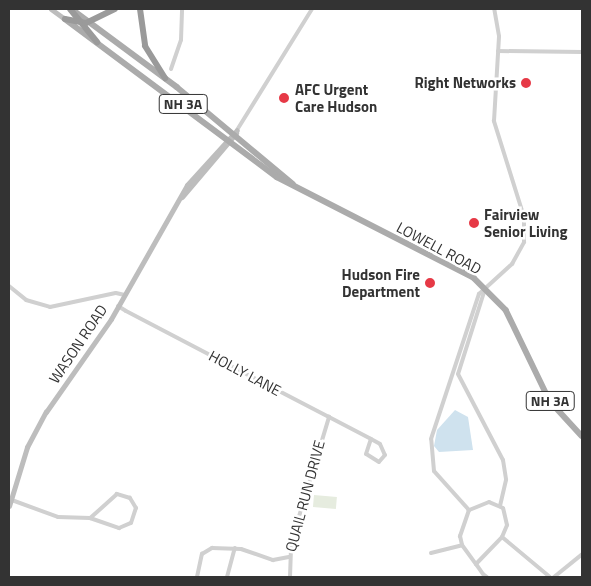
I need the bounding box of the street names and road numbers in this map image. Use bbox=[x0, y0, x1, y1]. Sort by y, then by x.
road number: NH 3A bbox=[158, 92, 208, 116]
street label: LOWELL ROAD bbox=[393, 218, 485, 278]
street label: WASON ROAD bbox=[45, 301, 111, 387]
street label: HOLLY LANE bbox=[206, 347, 284, 399]
road number: NH 3A bbox=[525, 390, 575, 412]
street label: QUAIL RUN DRIVE bbox=[281, 438, 329, 554]

